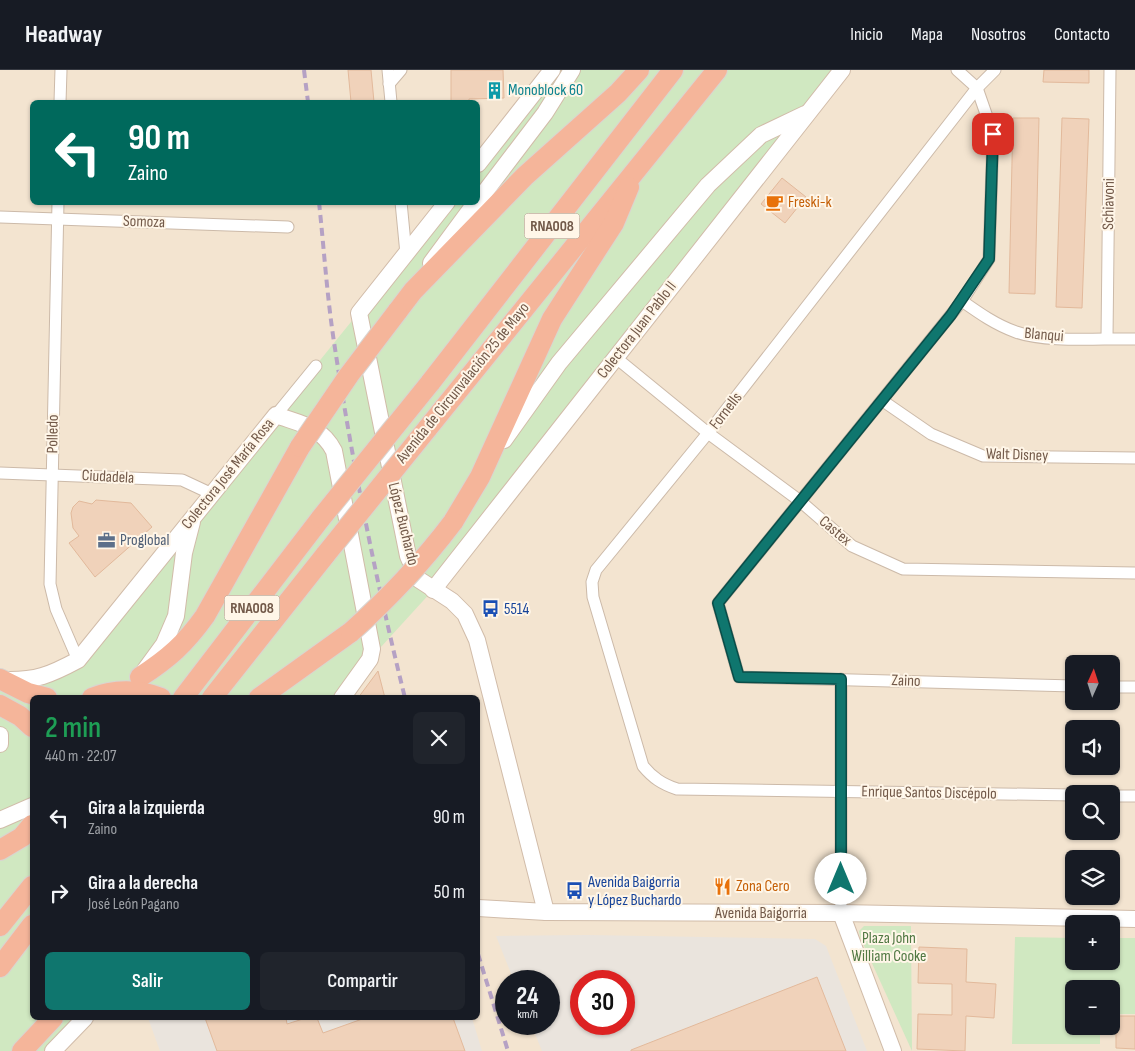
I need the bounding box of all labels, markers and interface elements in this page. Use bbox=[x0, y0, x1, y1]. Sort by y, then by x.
text: Headway bbox=[25, 20, 102, 49]
text: Inicio bbox=[850, 24, 883, 45]
text: Mapa bbox=[911, 24, 943, 45]
text: Nosotros bbox=[971, 24, 1026, 45]
text: Contacto bbox=[1054, 24, 1110, 45]
building icon: Monoblock 60 bbox=[484, 80, 504, 100]
place label: Monoblock 60 bbox=[508, 81, 583, 100]
pin bbox=[972, 113, 1014, 155]
text: 90 m bbox=[128, 117, 190, 160]
icon: left bbox=[45, 120, 110, 185]
icon: arrive bbox=[979, 120, 1007, 148]
text: Zaino bbox=[128, 160, 168, 187]
street label: Schiavoni bbox=[1099, 178, 1119, 230]
cafe icon: Freski-k bbox=[764, 192, 784, 212]
place label: Freski-k bbox=[788, 193, 832, 212]
street label: Somoza bbox=[123, 212, 165, 232]
road number: RNA008 bbox=[524, 214, 580, 238]
street label: Colectora Juan Pablo II bbox=[593, 278, 681, 382]
street label: Avenida de Circunvalación 25 de Mayo bbox=[392, 299, 534, 468]
street label: Blanqui bbox=[1024, 324, 1064, 346]
street label: Fornells bbox=[706, 388, 747, 433]
street label: Polledo bbox=[43, 414, 63, 454]
street label: Colectora José María Rosa bbox=[178, 415, 278, 533]
street label: Walt Disney bbox=[985, 444, 1049, 466]
street label: Ciudadela bbox=[81, 466, 135, 488]
street label: López Buchardo bbox=[384, 481, 422, 567]
street label: Castex bbox=[815, 512, 855, 550]
office icon: Proglobal bbox=[96, 530, 116, 550]
place label: Proglobal bbox=[120, 531, 169, 550]
road number: RNA008 bbox=[224, 596, 280, 620]
bus stop icon: 5514 bbox=[480, 599, 500, 619]
place label: 5514 bbox=[504, 600, 529, 619]
north arrow bbox=[1065, 655, 1120, 710]
map controls bbox=[1065, 655, 1120, 1035]
street label: Zaino bbox=[891, 671, 921, 691]
text: 2 min bbox=[45, 710, 101, 746]
button: close bbox=[413, 712, 465, 764]
button: sound bbox=[1065, 720, 1120, 775]
text: 440 m · 22:07 bbox=[45, 747, 116, 766]
street label: Enrique Santos Discépolo bbox=[861, 782, 997, 804]
button: search bbox=[1065, 785, 1120, 840]
text: Gira a la izquierda bbox=[88, 797, 205, 820]
icon: left bbox=[45, 804, 73, 832]
text: 90 m bbox=[433, 806, 465, 829]
text: Zaino bbox=[88, 820, 117, 839]
button: layers bbox=[1065, 850, 1120, 905]
position arrow bbox=[814, 852, 866, 904]
text: Gira a la derecha bbox=[88, 872, 198, 895]
place label: Avenida Baigorria y López Buchardo bbox=[587, 873, 681, 910]
restaurant icon: Zona Cero bbox=[712, 876, 732, 896]
place label: Zona Cero bbox=[736, 877, 790, 896]
icon: right bbox=[45, 879, 73, 907]
text: 50 m bbox=[434, 881, 465, 904]
bus stop icon: Avenida Baigorria y López Buchardo bbox=[564, 881, 584, 901]
text: José León Pagano bbox=[88, 895, 179, 914]
street label: Avenida Baigorria bbox=[714, 904, 807, 923]
button: + bbox=[1065, 915, 1120, 970]
park label: Plaza John William Cooke bbox=[852, 929, 926, 966]
button: Salir bbox=[45, 952, 250, 1010]
button: Compartir bbox=[260, 952, 465, 1010]
speed limit sign: 30 bbox=[570, 970, 635, 1035]
button: − bbox=[1065, 980, 1120, 1035]
text: 24 bbox=[516, 981, 539, 1012]
text: km/h bbox=[517, 1007, 538, 1022]

